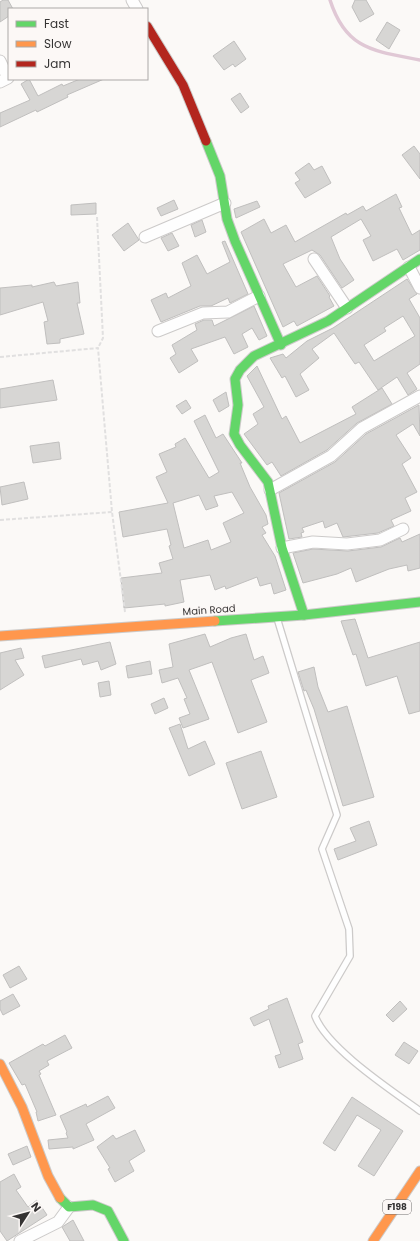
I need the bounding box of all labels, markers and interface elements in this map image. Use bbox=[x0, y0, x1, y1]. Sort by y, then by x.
legend bbox=[8, 8, 148, 80]
text: Fast bbox=[44, 15, 69, 32]
text: Slow bbox=[44, 35, 72, 52]
text: Jam bbox=[44, 55, 71, 72]
street label: Main Road bbox=[182, 601, 236, 619]
north arrow bbox=[8, 1193, 48, 1233]
text: N bbox=[27, 1199, 45, 1215]
road number: F198 bbox=[383, 1200, 411, 1214]

